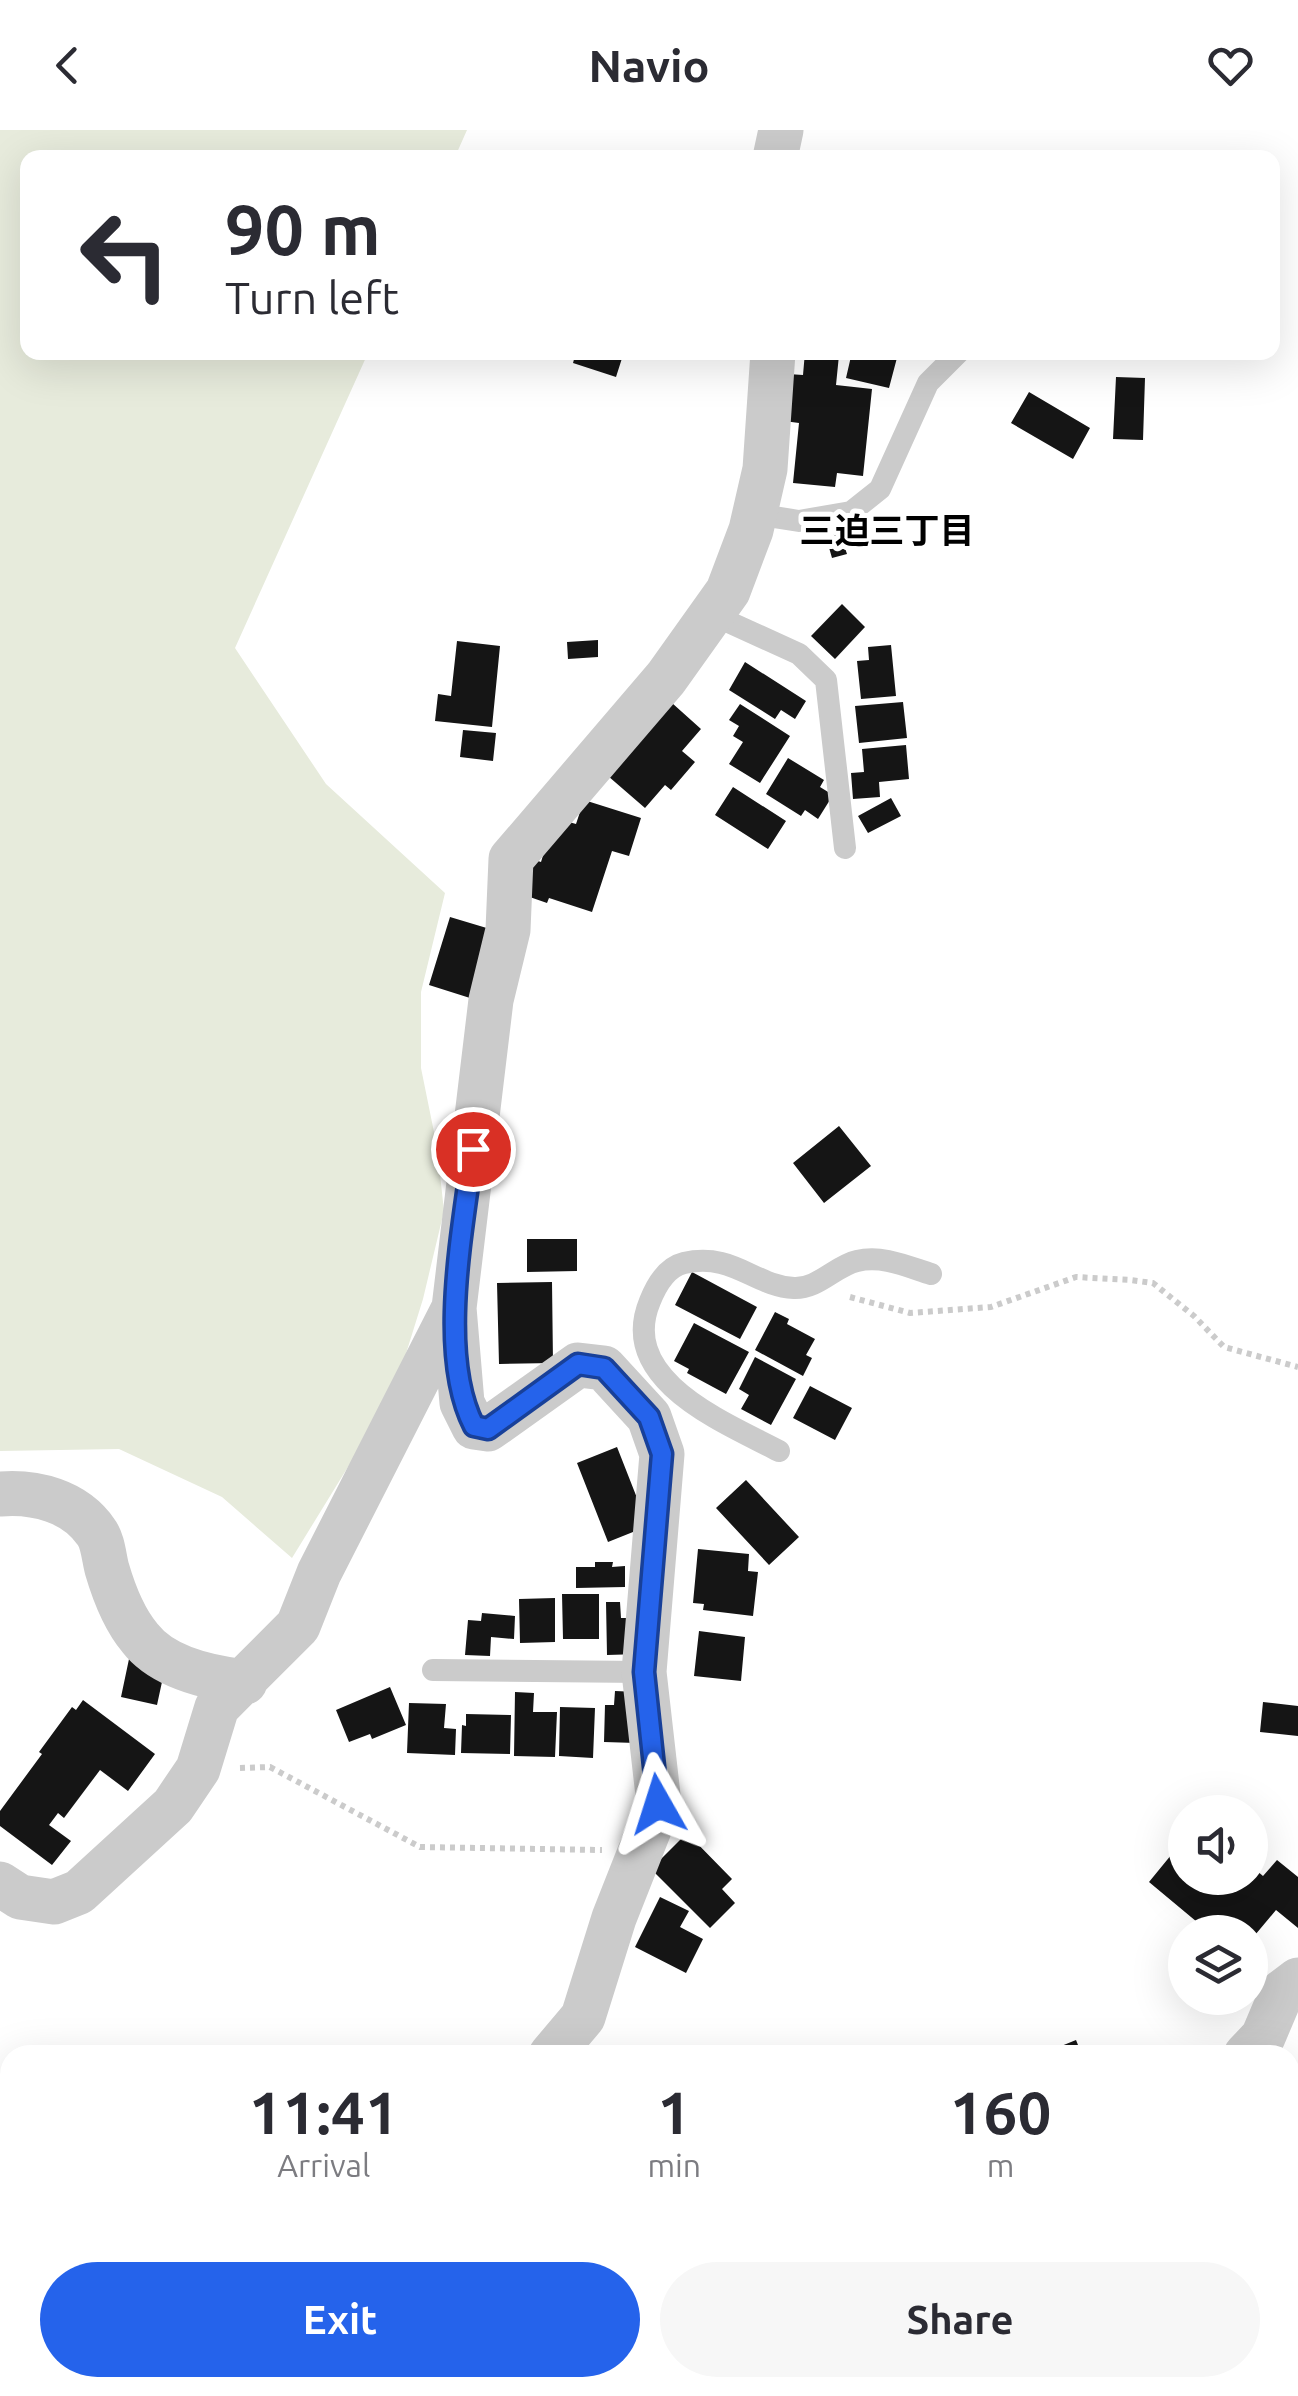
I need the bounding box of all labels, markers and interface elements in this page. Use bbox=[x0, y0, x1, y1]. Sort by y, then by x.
icon: back bbox=[40, 38, 95, 93]
icon: heart bbox=[1203, 38, 1258, 93]
text: Navio bbox=[588, 40, 710, 91]
icon: left bbox=[60, 190, 190, 320]
text: 90 m bbox=[225, 190, 381, 268]
text: Turn left bbox=[225, 272, 399, 323]
district label: 三迫三丁目 bbox=[799, 510, 975, 550]
pin bbox=[431, 1107, 516, 1192]
icon: arrive bbox=[446, 1122, 501, 1177]
position arrow bbox=[606, 1752, 710, 1856]
map controls bbox=[1168, 1795, 1268, 2015]
button: sound bbox=[1168, 1795, 1268, 1895]
button: layers bbox=[1168, 1915, 1268, 2015]
text: 11:41 bbox=[249, 2078, 399, 2145]
text: 1 bbox=[657, 2078, 691, 2145]
text: 160 bbox=[950, 2078, 1051, 2145]
text: Arrival bbox=[277, 2147, 370, 2183]
text: min bbox=[647, 2147, 701, 2183]
text: m bbox=[987, 2147, 1014, 2183]
button: Exit bbox=[40, 2262, 640, 2377]
button: Share bbox=[660, 2262, 1260, 2377]

